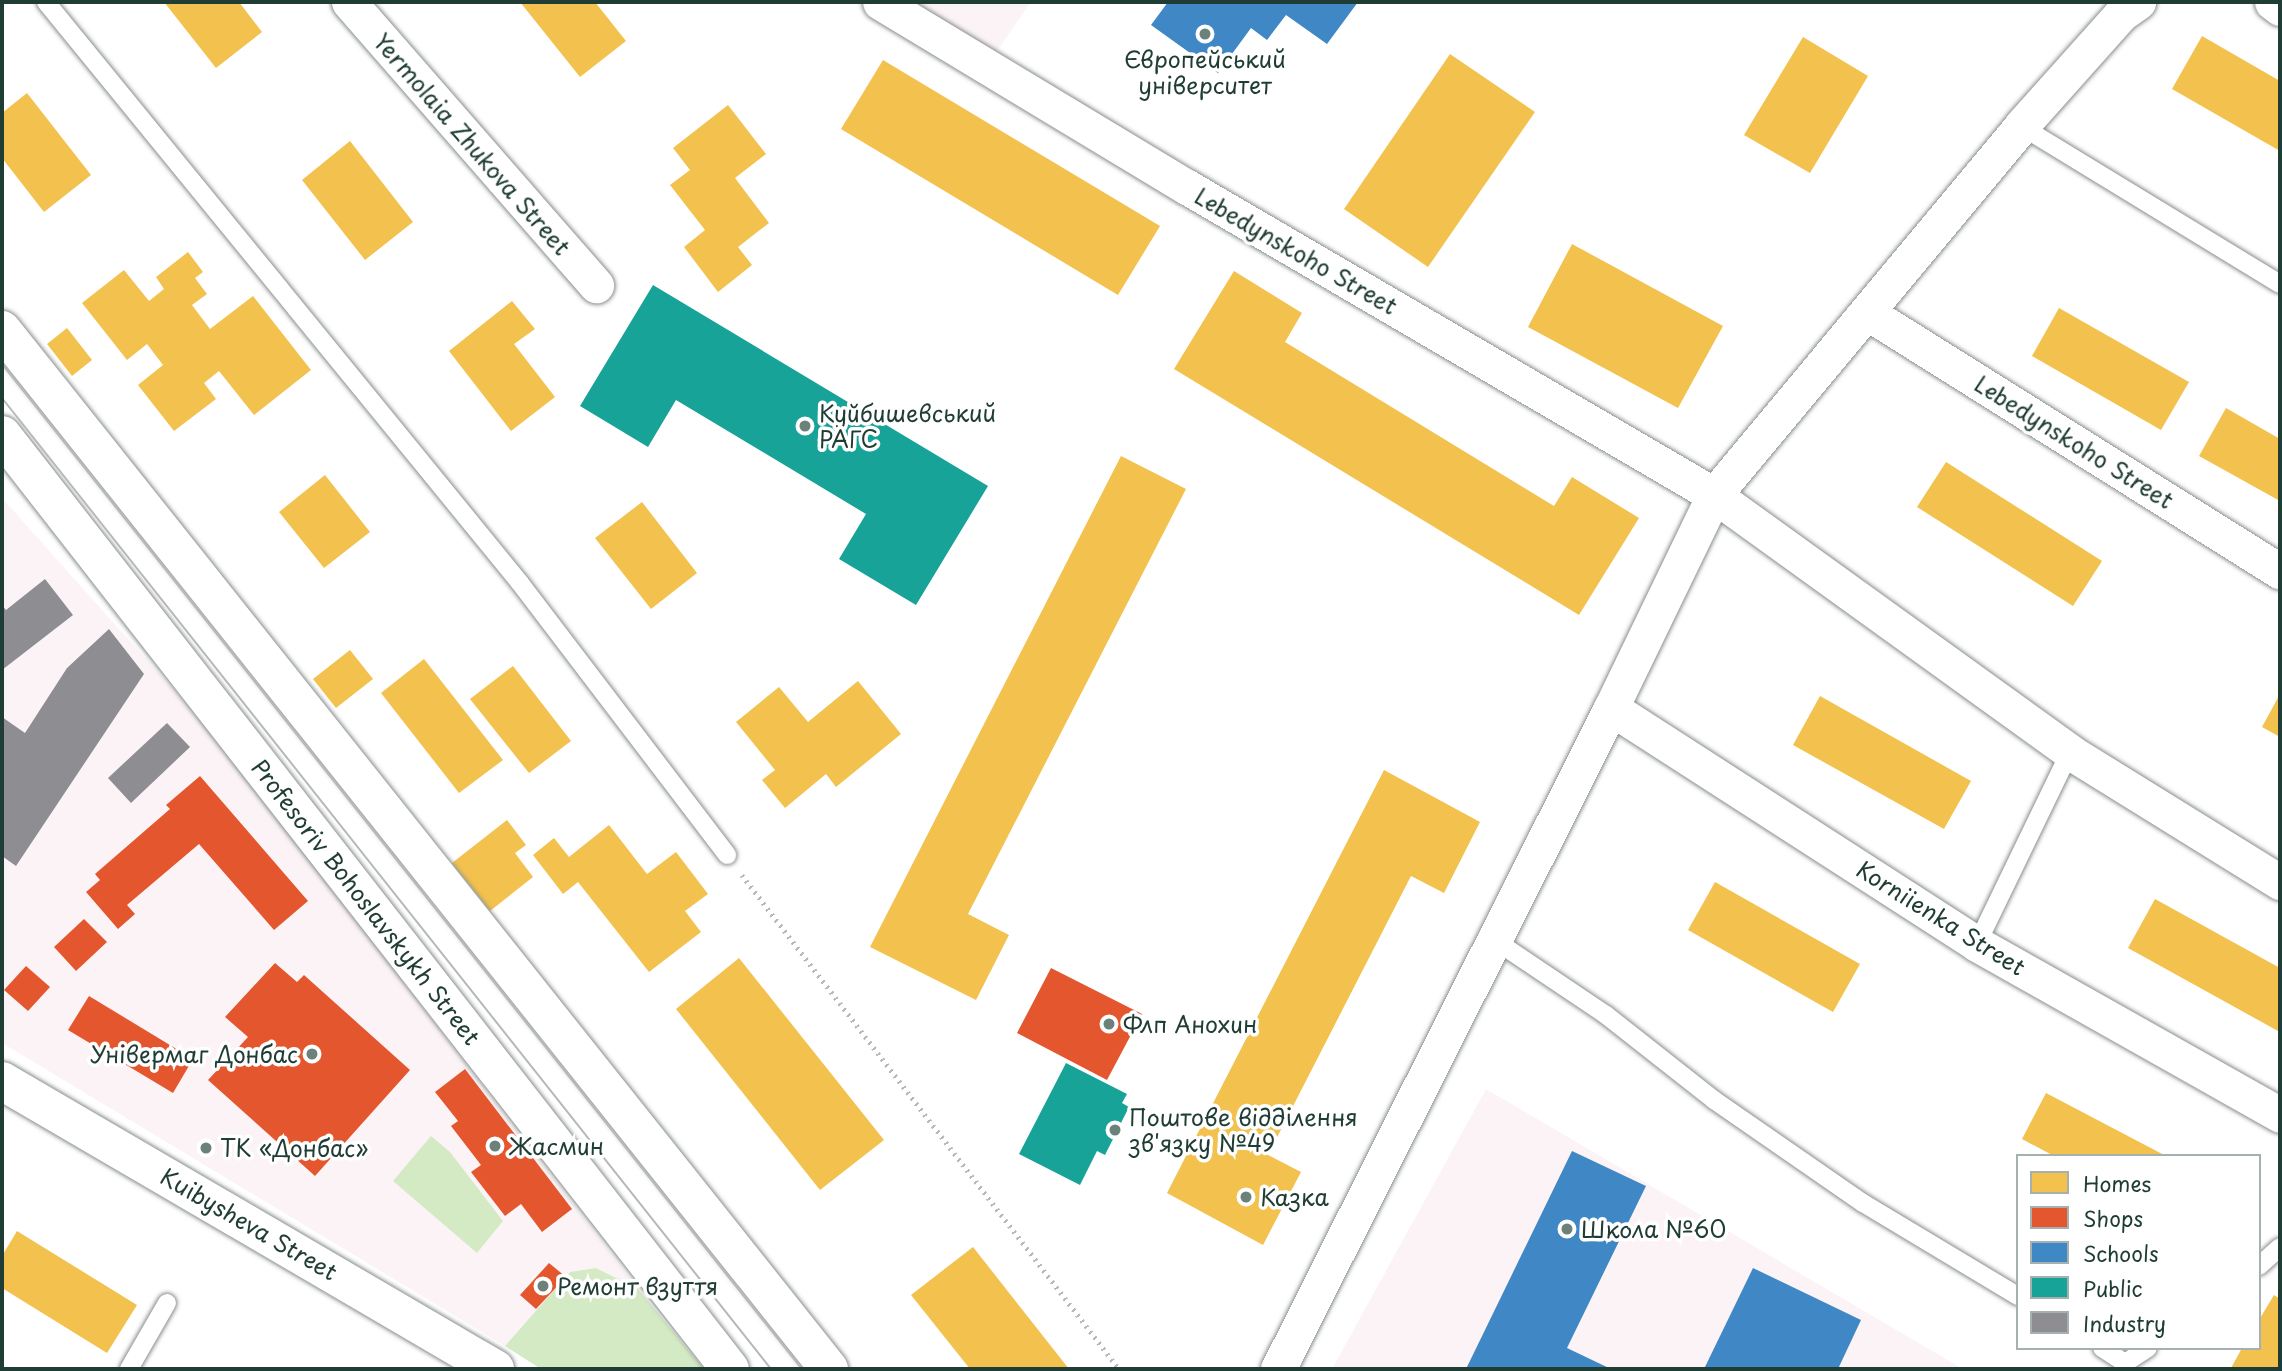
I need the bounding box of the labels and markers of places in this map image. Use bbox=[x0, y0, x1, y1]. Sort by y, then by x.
marker: Європейський університет bbox=[1197, 26, 1213, 42]
place label: Європейський університет bbox=[1124, 45, 1286, 99]
place label: Куйбишевський РАГС bbox=[819, 399, 996, 453]
marker: Куйбишевський РАГС bbox=[797, 418, 813, 434]
place label: Флп Анохин bbox=[1123, 1010, 1258, 1038]
marker: Флп Анохин bbox=[1101, 1016, 1117, 1032]
place label: Універмаг Донбас bbox=[90, 1040, 298, 1068]
marker: Універмаг Донбас bbox=[304, 1046, 320, 1062]
place label: Поштове відділення зв'язку №49 bbox=[1129, 1103, 1357, 1157]
marker: Поштове відділення зв'язку №49 bbox=[1107, 1122, 1123, 1138]
place label: Жасмин bbox=[509, 1132, 604, 1160]
place label: ТК «Донбас» bbox=[220, 1134, 368, 1162]
marker: Жасмин bbox=[487, 1138, 503, 1154]
marker: ТК «Донбас» bbox=[198, 1140, 214, 1156]
place label: Казка bbox=[1260, 1183, 1329, 1211]
marker: Казка bbox=[1238, 1189, 1254, 1205]
place label: Школа №60 bbox=[1581, 1215, 1727, 1243]
marker: Школа №60 bbox=[1559, 1221, 1575, 1237]
place label: Ремонт взуття bbox=[557, 1272, 719, 1300]
marker: Ремонт взуття bbox=[535, 1278, 551, 1294]

